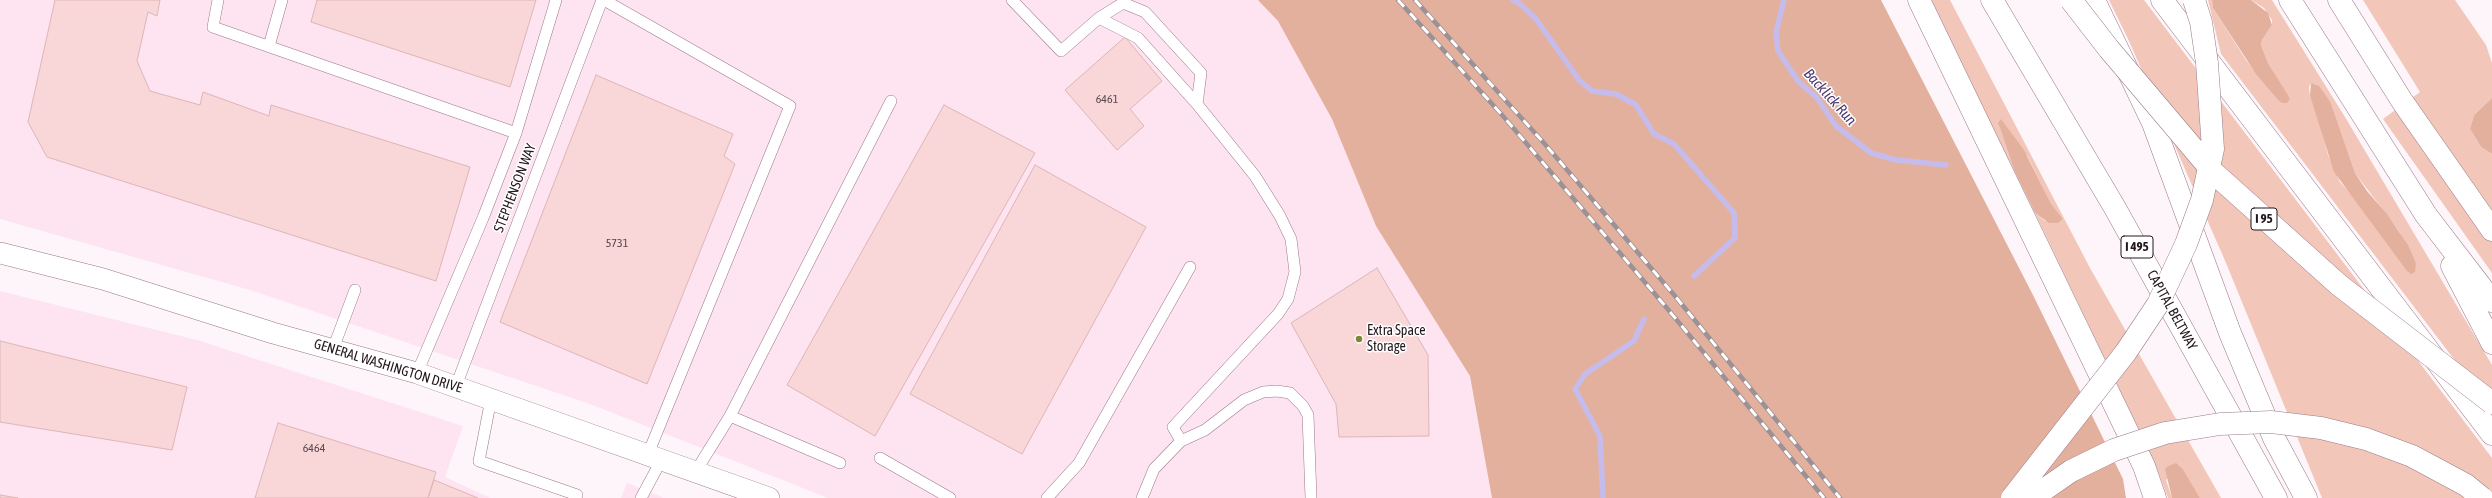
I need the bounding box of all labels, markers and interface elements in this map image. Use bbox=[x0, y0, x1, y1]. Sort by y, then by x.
water label: Backlick Run bbox=[1800, 65, 1860, 129]
house number: 6461 bbox=[1096, 92, 1118, 106]
street label: STEPHENSON WAY bbox=[490, 141, 540, 235]
road number: I 95 bbox=[2251, 208, 2277, 230]
house number: 5731 bbox=[606, 236, 628, 250]
road number: I 495 bbox=[2121, 236, 2153, 258]
street label: CAPITAL BELTWAY bbox=[2143, 267, 2201, 353]
place label: Extra Space Storage bbox=[1367, 323, 1425, 356]
marker: Extra Space Storage bbox=[1354, 334, 1364, 344]
street label: GENERAL WASHINGTON DRIVE bbox=[312, 335, 464, 397]
house number: 6464 bbox=[303, 441, 325, 455]

